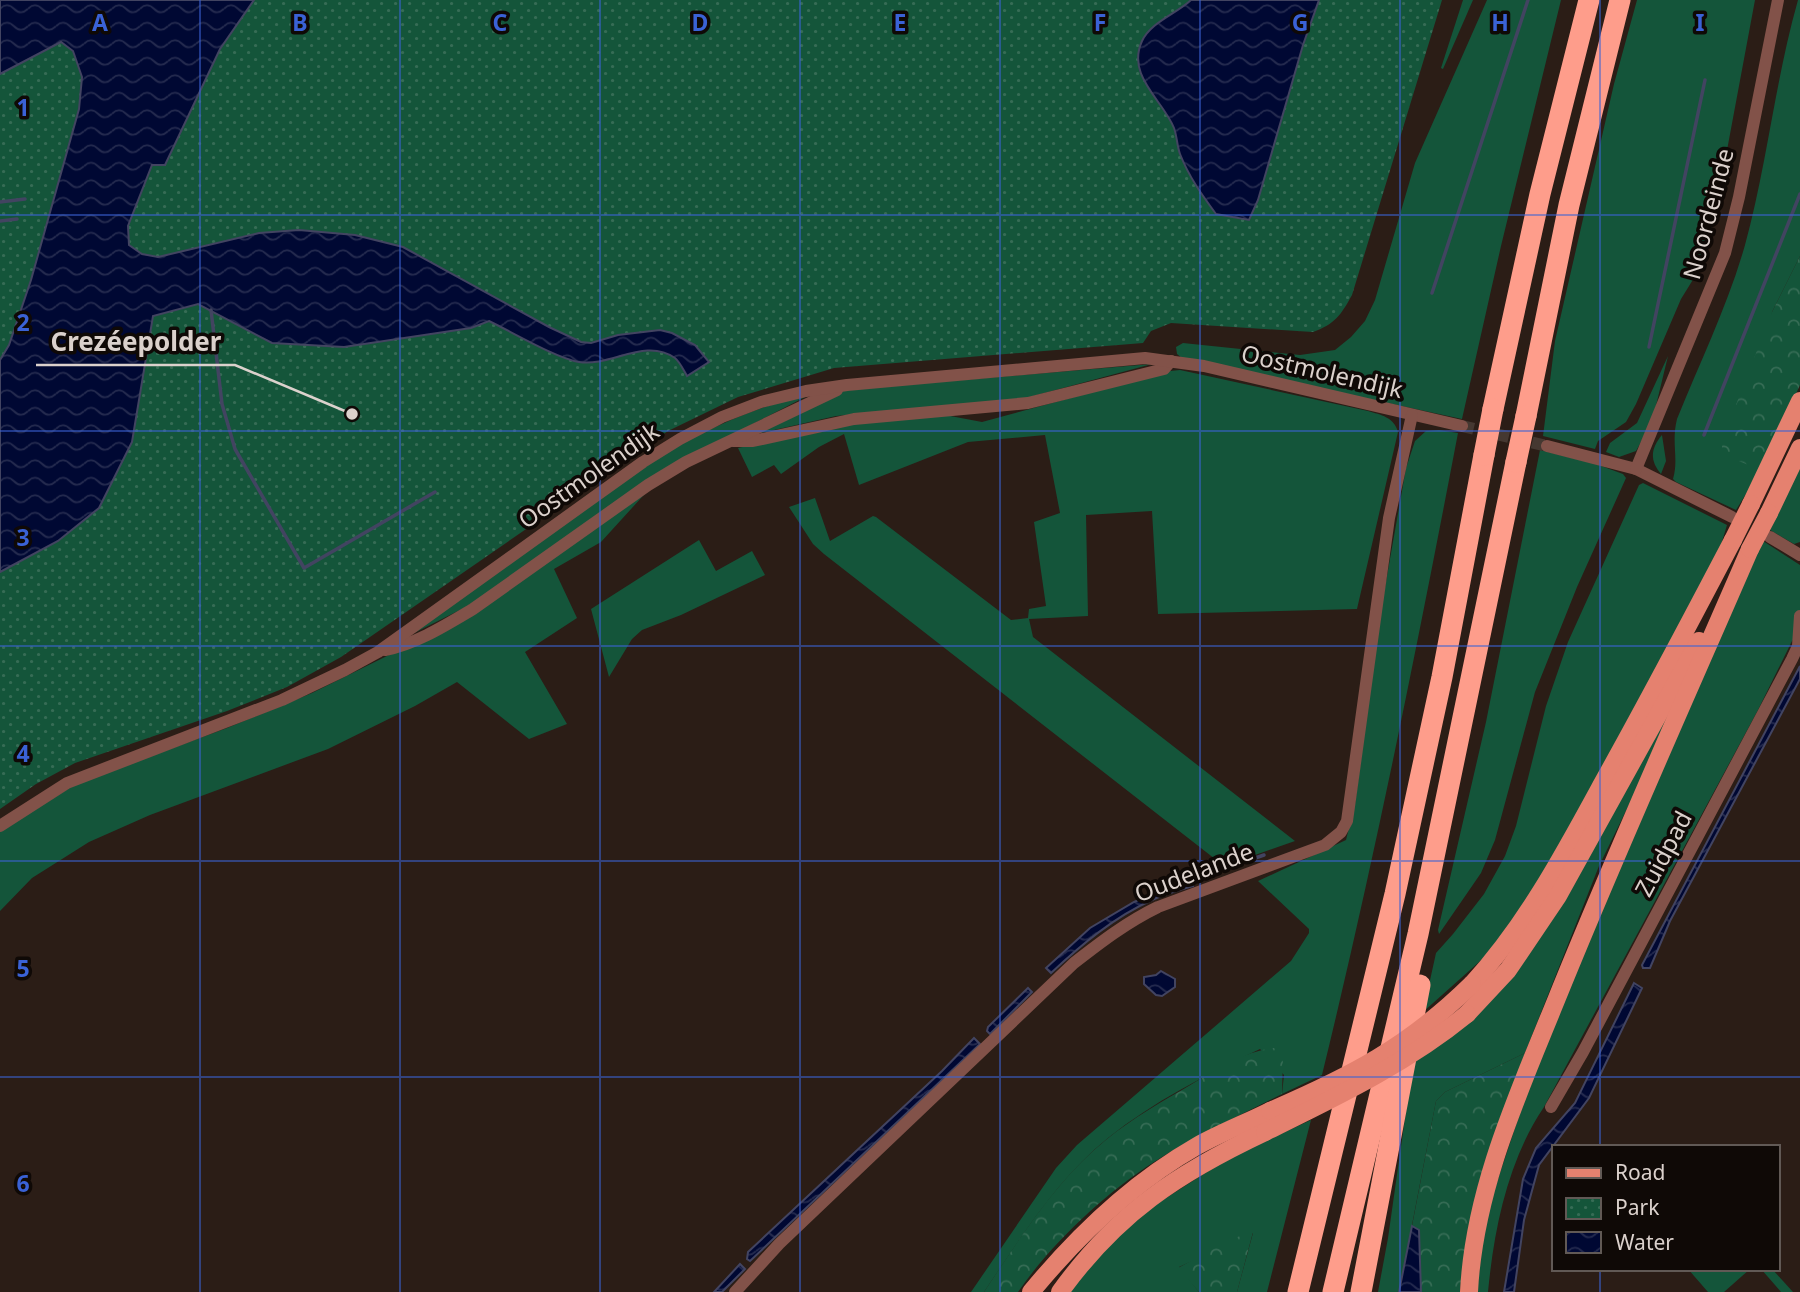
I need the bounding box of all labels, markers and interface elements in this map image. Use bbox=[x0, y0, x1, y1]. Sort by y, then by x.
text: A bbox=[92, 6, 108, 38]
text: B bbox=[292, 6, 308, 38]
text: C bbox=[493, 6, 508, 38]
text: D bbox=[692, 6, 708, 38]
text: E bbox=[894, 6, 906, 38]
text: F bbox=[1094, 6, 1106, 38]
text: G bbox=[1292, 6, 1308, 38]
text: H bbox=[1491, 6, 1509, 38]
text: I bbox=[1696, 6, 1705, 38]
text: 1 bbox=[16, 91, 30, 123]
street label: Noordeinde bbox=[1674, 144, 1741, 283]
text: 2 bbox=[16, 306, 30, 338]
callout: Crezéepolder bbox=[36, 318, 235, 365]
text: Crezéepolder bbox=[51, 323, 222, 359]
street label: Oostmolendijk bbox=[1238, 336, 1407, 405]
street label: Oostmolendijk bbox=[511, 414, 665, 536]
text: 3 bbox=[16, 521, 30, 553]
text: 4 bbox=[16, 737, 30, 769]
street label: Zuidpad bbox=[1626, 805, 1699, 902]
street label: Oudelande bbox=[1129, 834, 1258, 909]
text: 5 bbox=[16, 952, 30, 984]
legend bbox=[1552, 1145, 1779, 1271]
text: Road bbox=[1615, 1158, 1665, 1186]
text: 6 bbox=[16, 1167, 30, 1199]
text: Park bbox=[1615, 1193, 1660, 1221]
text: Water bbox=[1615, 1228, 1674, 1256]

